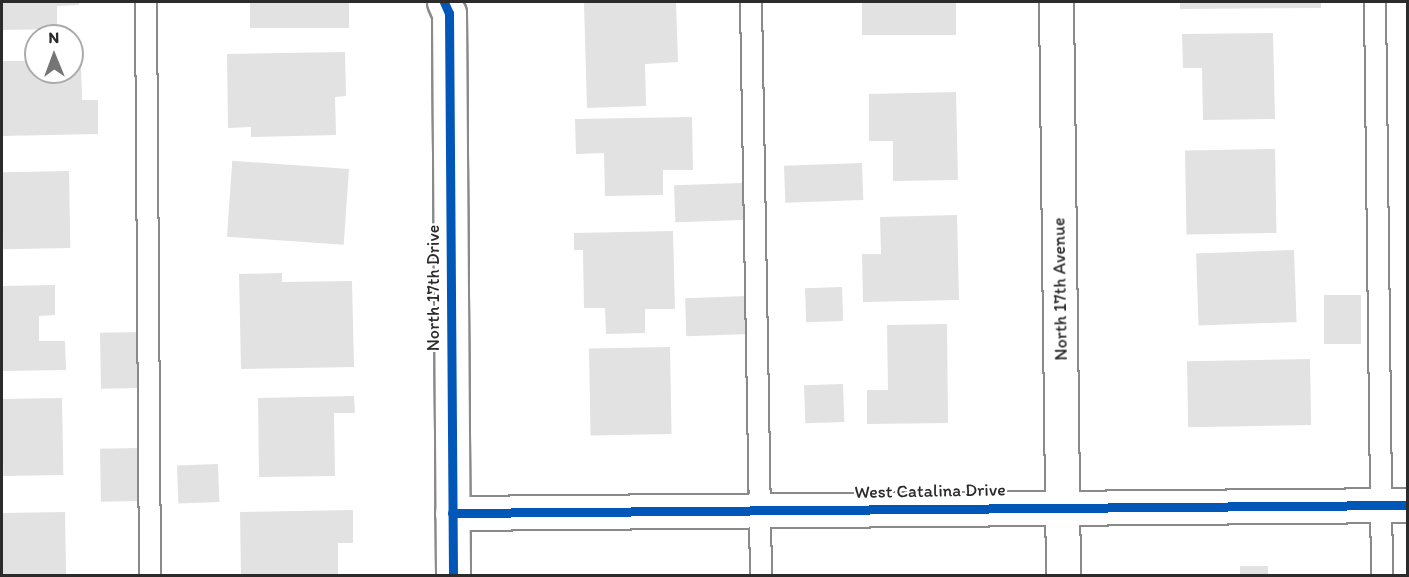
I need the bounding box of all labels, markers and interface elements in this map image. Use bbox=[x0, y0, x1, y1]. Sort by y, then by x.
north arrow bbox=[24, 24, 84, 84]
text: N bbox=[48, 28, 59, 47]
street label: North 17th Avenue bbox=[1048, 218, 1072, 360]
street label: North 17th Drive bbox=[422, 225, 444, 351]
street label: West Catalina Drive bbox=[854, 479, 1006, 503]

